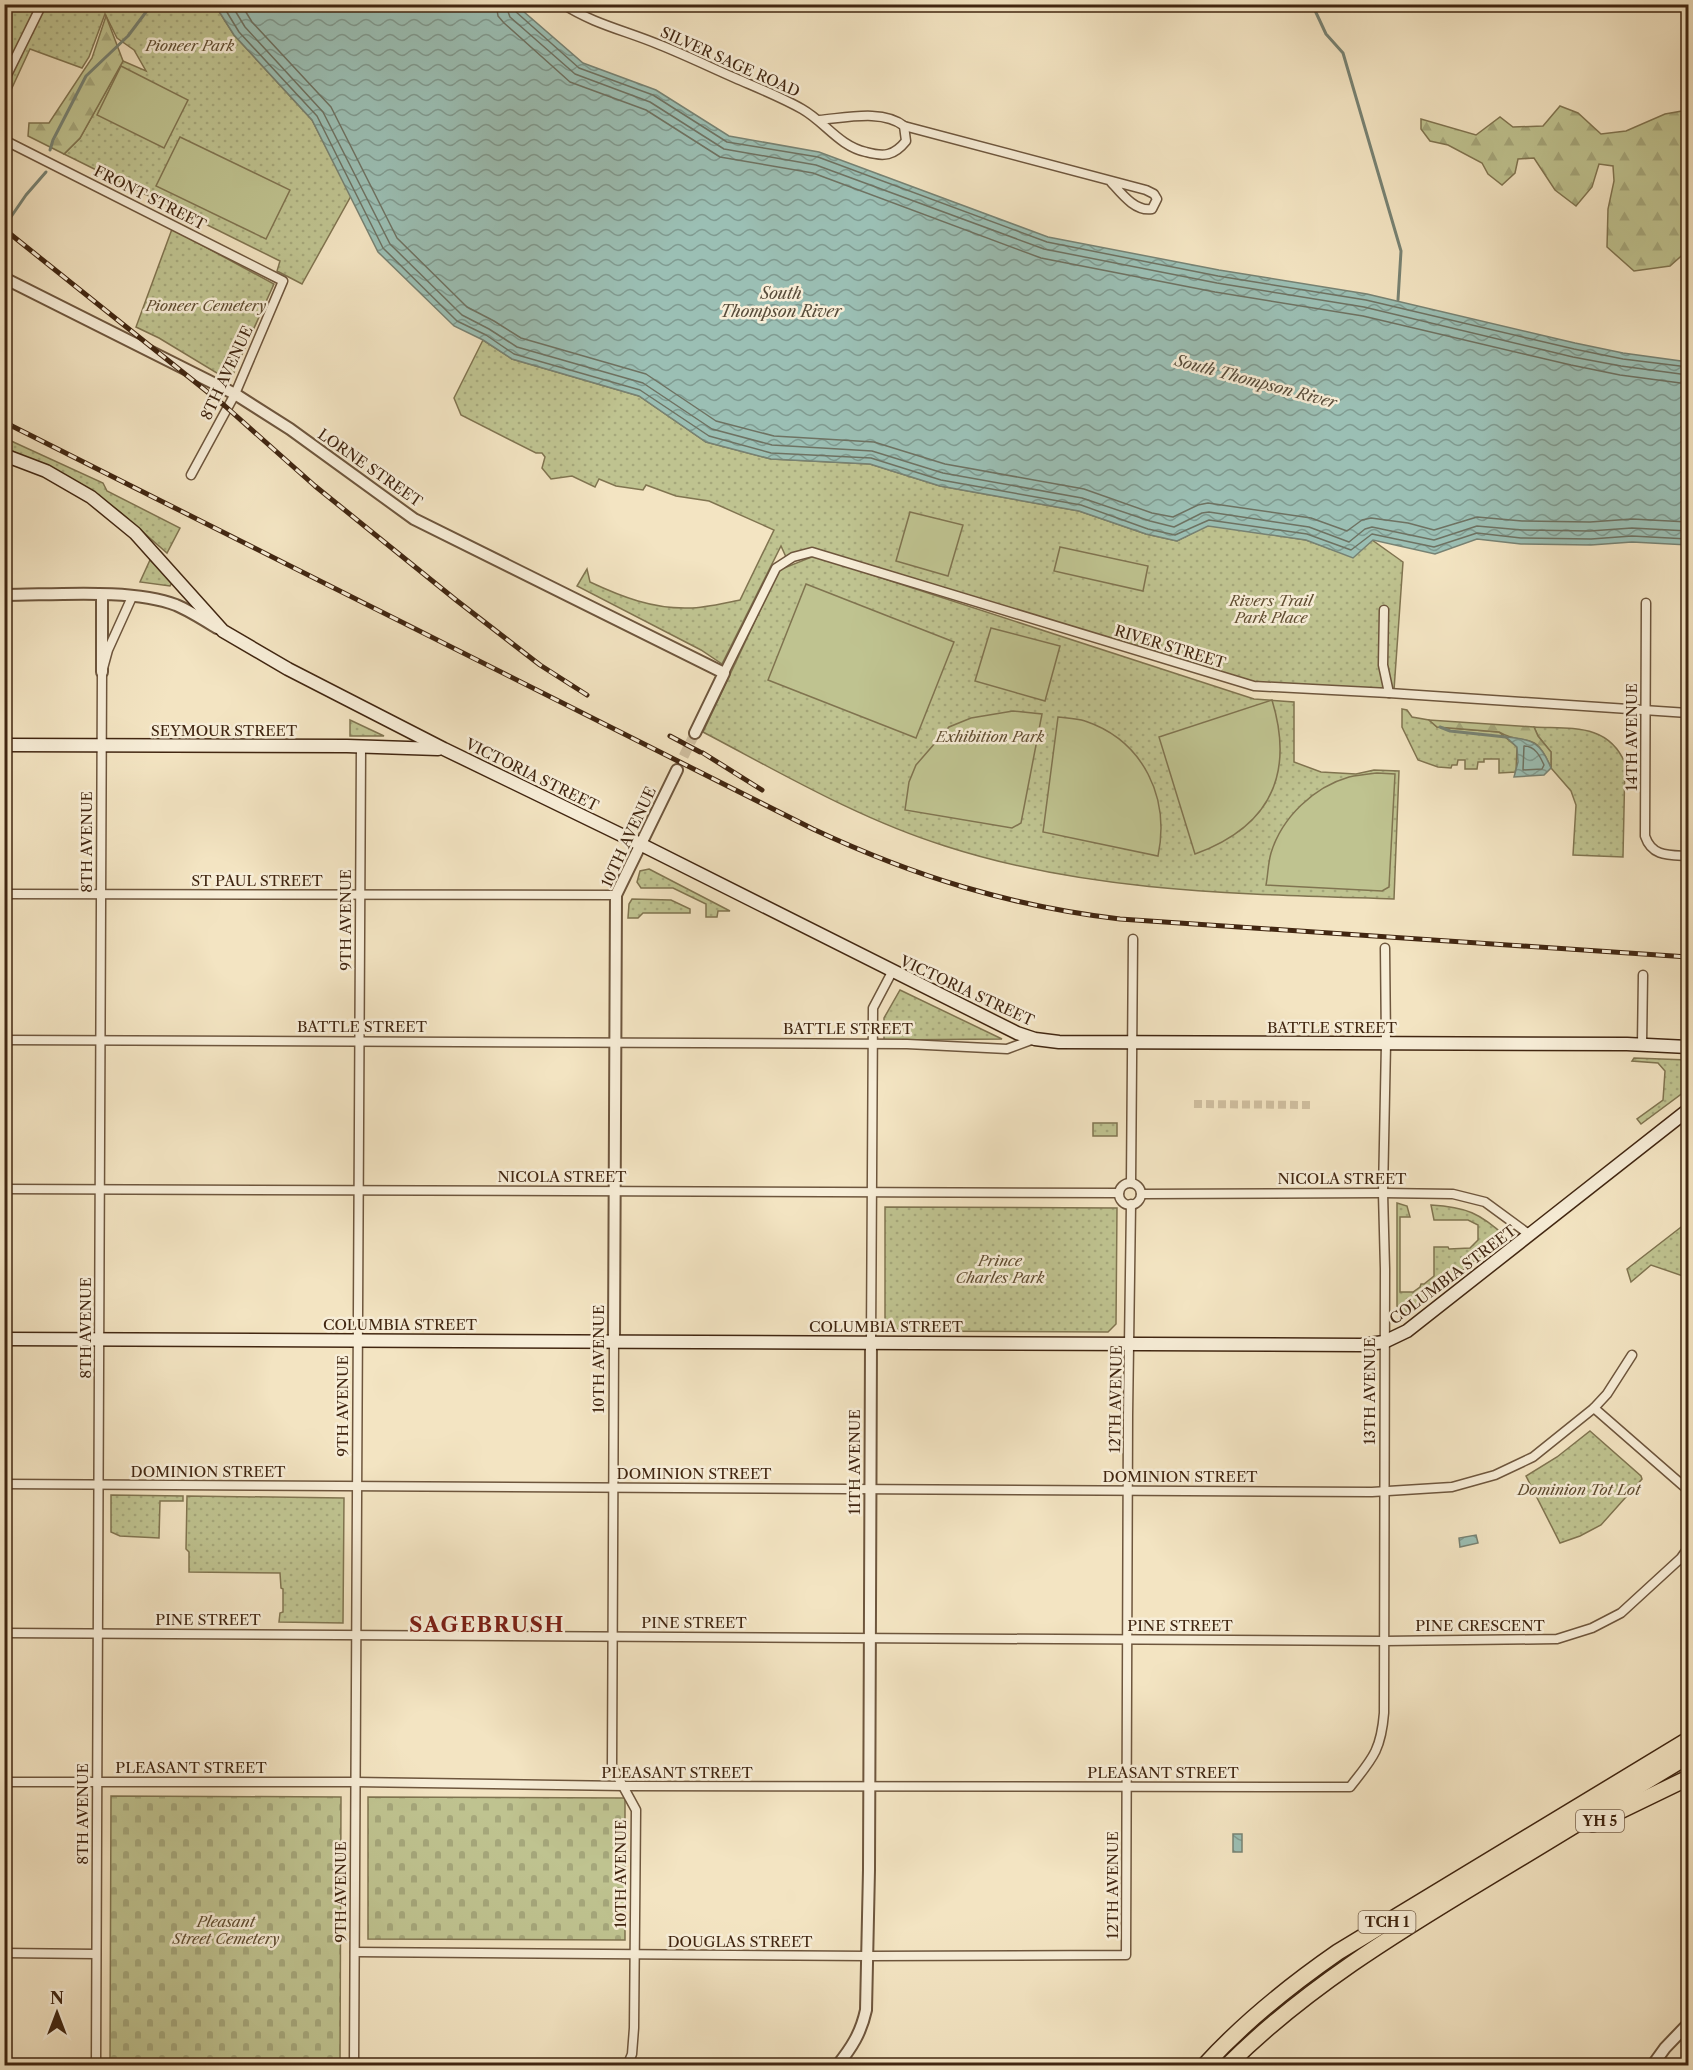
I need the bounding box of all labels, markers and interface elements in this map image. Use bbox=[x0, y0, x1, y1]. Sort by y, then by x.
street label: SILVER SAGE ROAD bbox=[658, 22, 803, 101]
park label: Pioneer Park bbox=[145, 36, 235, 55]
street label: FRONT STREET bbox=[91, 161, 210, 234]
water label: South Thompson River bbox=[720, 283, 843, 321]
park label: Pioneer Cemetery bbox=[145, 296, 267, 315]
street label: 8TH AVENUE bbox=[196, 323, 257, 423]
water label: South Thompson River bbox=[1172, 349, 1341, 413]
street label: LORNE STREET bbox=[314, 425, 427, 511]
park label: Rivers Trail Park Place bbox=[1228, 591, 1315, 627]
street label: RIVER STREET bbox=[1112, 621, 1229, 673]
street label: 14TH AVENUE bbox=[1622, 683, 1641, 791]
street label: SEYMOUR STREET bbox=[151, 721, 298, 740]
park label: Exhibition Park bbox=[935, 727, 1045, 746]
street label: VICTORIA STREET bbox=[462, 734, 603, 815]
street label: 10TH AVENUE bbox=[597, 784, 660, 890]
street label: 8TH AVENUE bbox=[77, 791, 96, 893]
street label: 9TH AVENUE bbox=[336, 869, 355, 971]
street label: ST PAUL STREET bbox=[191, 871, 324, 890]
street label: VICTORIA STREET bbox=[896, 951, 1038, 1030]
street label: BATTLE STREET bbox=[297, 1017, 428, 1036]
street label: BATTLE STREET bbox=[1267, 1018, 1398, 1037]
street label: BATTLE STREET bbox=[783, 1019, 914, 1038]
street label: NICOLA STREET bbox=[497, 1167, 627, 1186]
street label: NICOLA STREET bbox=[1277, 1169, 1407, 1188]
street label: COLUMBIA STREET bbox=[1385, 1220, 1521, 1329]
park label: Prince Charles Park bbox=[955, 1251, 1045, 1287]
street label: 8TH AVENUE bbox=[76, 1277, 95, 1379]
street label: 10TH AVENUE bbox=[589, 1305, 608, 1413]
street label: COLUMBIA STREET bbox=[323, 1315, 478, 1334]
street label: COLUMBIA STREET bbox=[809, 1317, 964, 1336]
street label: 13TH AVENUE bbox=[1360, 1337, 1379, 1445]
street label: 12TH AVENUE bbox=[1105, 1345, 1126, 1453]
street label: 9TH AVENUE bbox=[333, 1355, 352, 1457]
street label: 11TH AVENUE bbox=[845, 1409, 864, 1515]
street label: DOMINION STREET bbox=[131, 1462, 286, 1481]
street label: DOMINION STREET bbox=[617, 1464, 772, 1483]
street label: DOMINION STREET bbox=[1103, 1467, 1258, 1486]
park label: Dominion Tot Lot bbox=[1516, 1480, 1641, 1499]
street label: PINE STREET bbox=[155, 1610, 261, 1629]
district label: SAGEBRUSH bbox=[409, 1612, 565, 1637]
street label: PINE STREET bbox=[641, 1613, 747, 1632]
street label: PINE STREET bbox=[1127, 1616, 1233, 1635]
street label: PINE CRESCENT bbox=[1415, 1616, 1546, 1635]
street label: PLEASANT STREET bbox=[115, 1758, 267, 1777]
street label: 8TH AVENUE bbox=[73, 1763, 92, 1865]
street label: PLEASANT STREET bbox=[601, 1763, 753, 1782]
street label: PLEASANT STREET bbox=[1087, 1763, 1239, 1782]
road number: YH 5 bbox=[1576, 1810, 1624, 1832]
street label: 10TH AVENUE bbox=[611, 1820, 630, 1928]
street label: 12TH AVENUE bbox=[1103, 1831, 1122, 1939]
street label: 9TH AVENUE bbox=[331, 1841, 350, 1943]
road number: TCH 1 bbox=[1358, 1911, 1416, 1933]
park label: Pleasant Street Cemetery bbox=[172, 1912, 280, 1948]
street label: DOUGLAS STREET bbox=[667, 1932, 813, 1951]
north arrow bbox=[27, 1983, 87, 2043]
text: N bbox=[50, 1988, 64, 2008]

